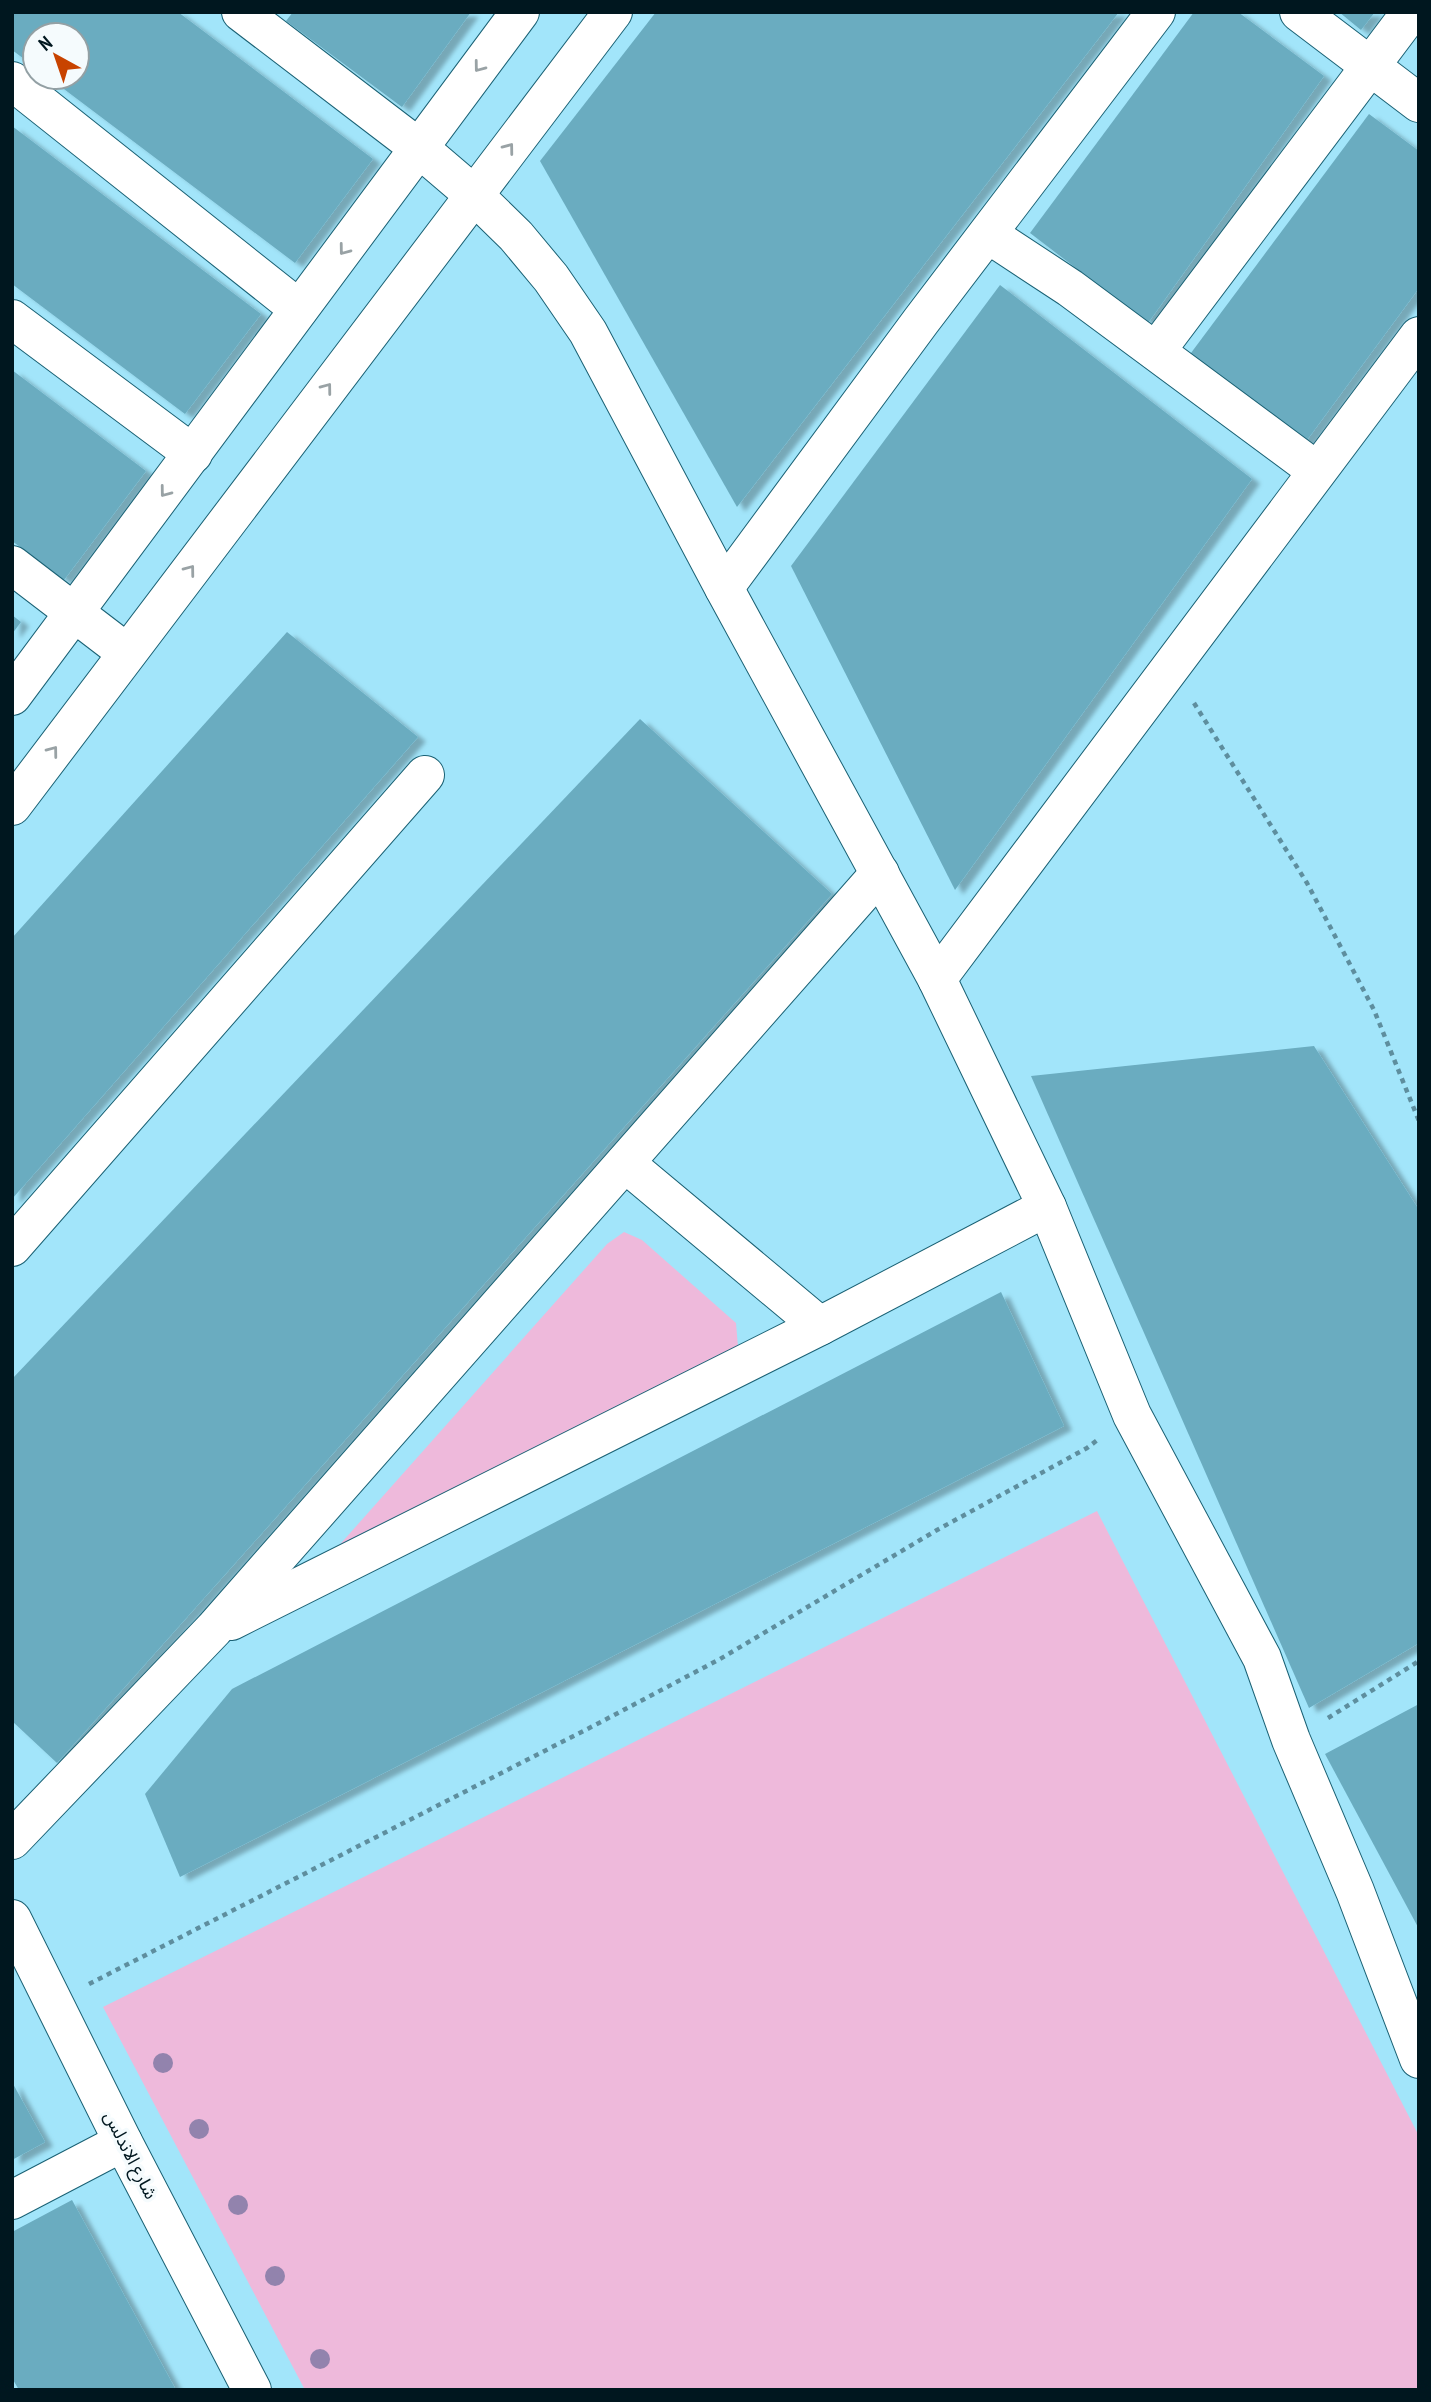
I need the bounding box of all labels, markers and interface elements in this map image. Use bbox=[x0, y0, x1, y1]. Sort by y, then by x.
north arrow bbox=[21, 21, 91, 91]
text: N bbox=[33, 30, 57, 55]
one-way arrow bbox=[475, 59, 487, 72]
one-way arrow bbox=[501, 144, 514, 156]
one-way arrow bbox=[339, 242, 352, 255]
one-way arrow bbox=[319, 383, 332, 396]
one-way arrow bbox=[160, 484, 173, 496]
one-way arrow bbox=[182, 565, 194, 577]
one-way arrow bbox=[45, 746, 58, 759]
street label: شارع الاندلس bbox=[96, 2107, 163, 2204]

